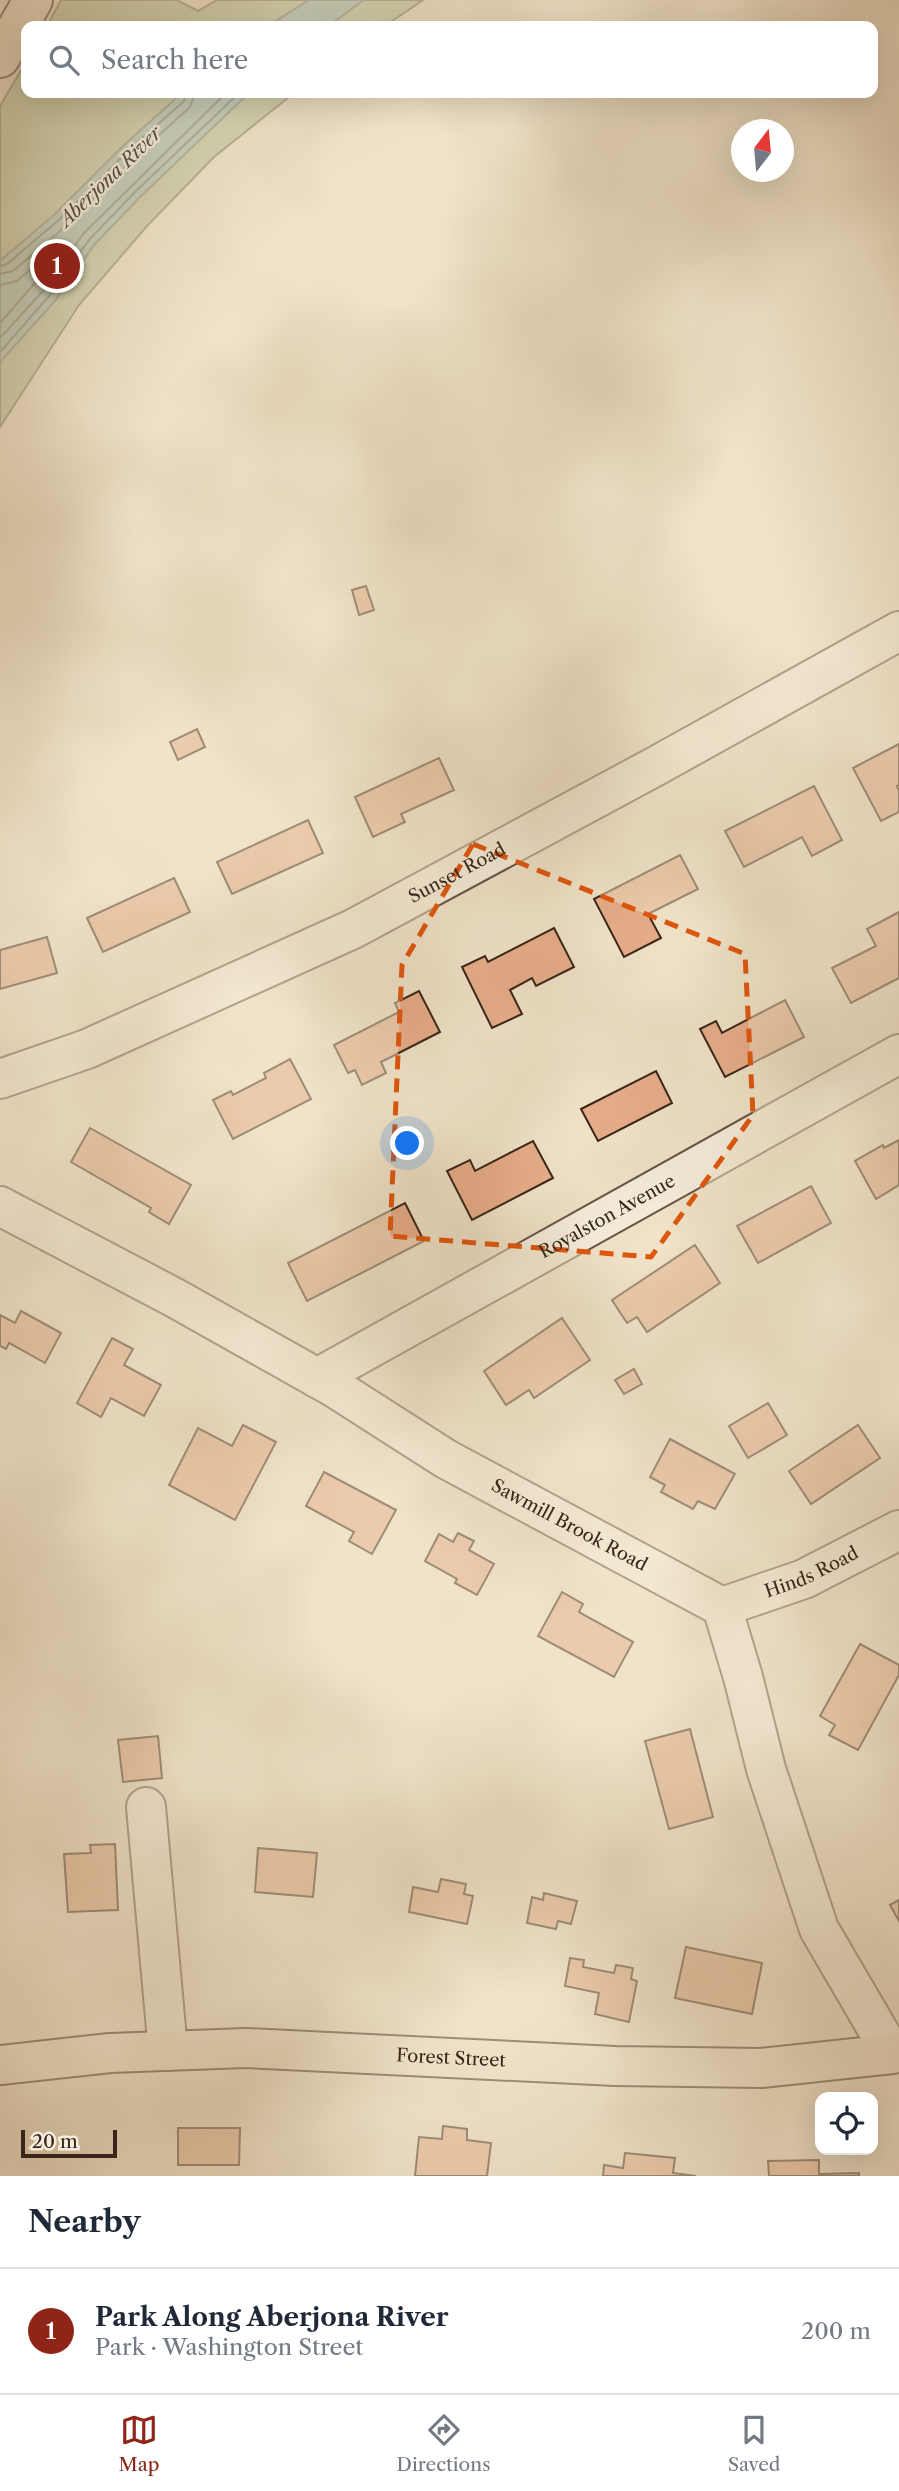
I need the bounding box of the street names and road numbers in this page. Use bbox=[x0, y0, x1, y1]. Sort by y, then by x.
street label: Sunset Road bbox=[405, 838, 509, 908]
street label: Royalston Avenue bbox=[535, 1170, 679, 1263]
street label: Sawmill Brook Road bbox=[488, 1474, 651, 1576]
street label: Hinds Road bbox=[762, 1542, 862, 1603]
street label: Forest Street bbox=[396, 2044, 507, 2072]

